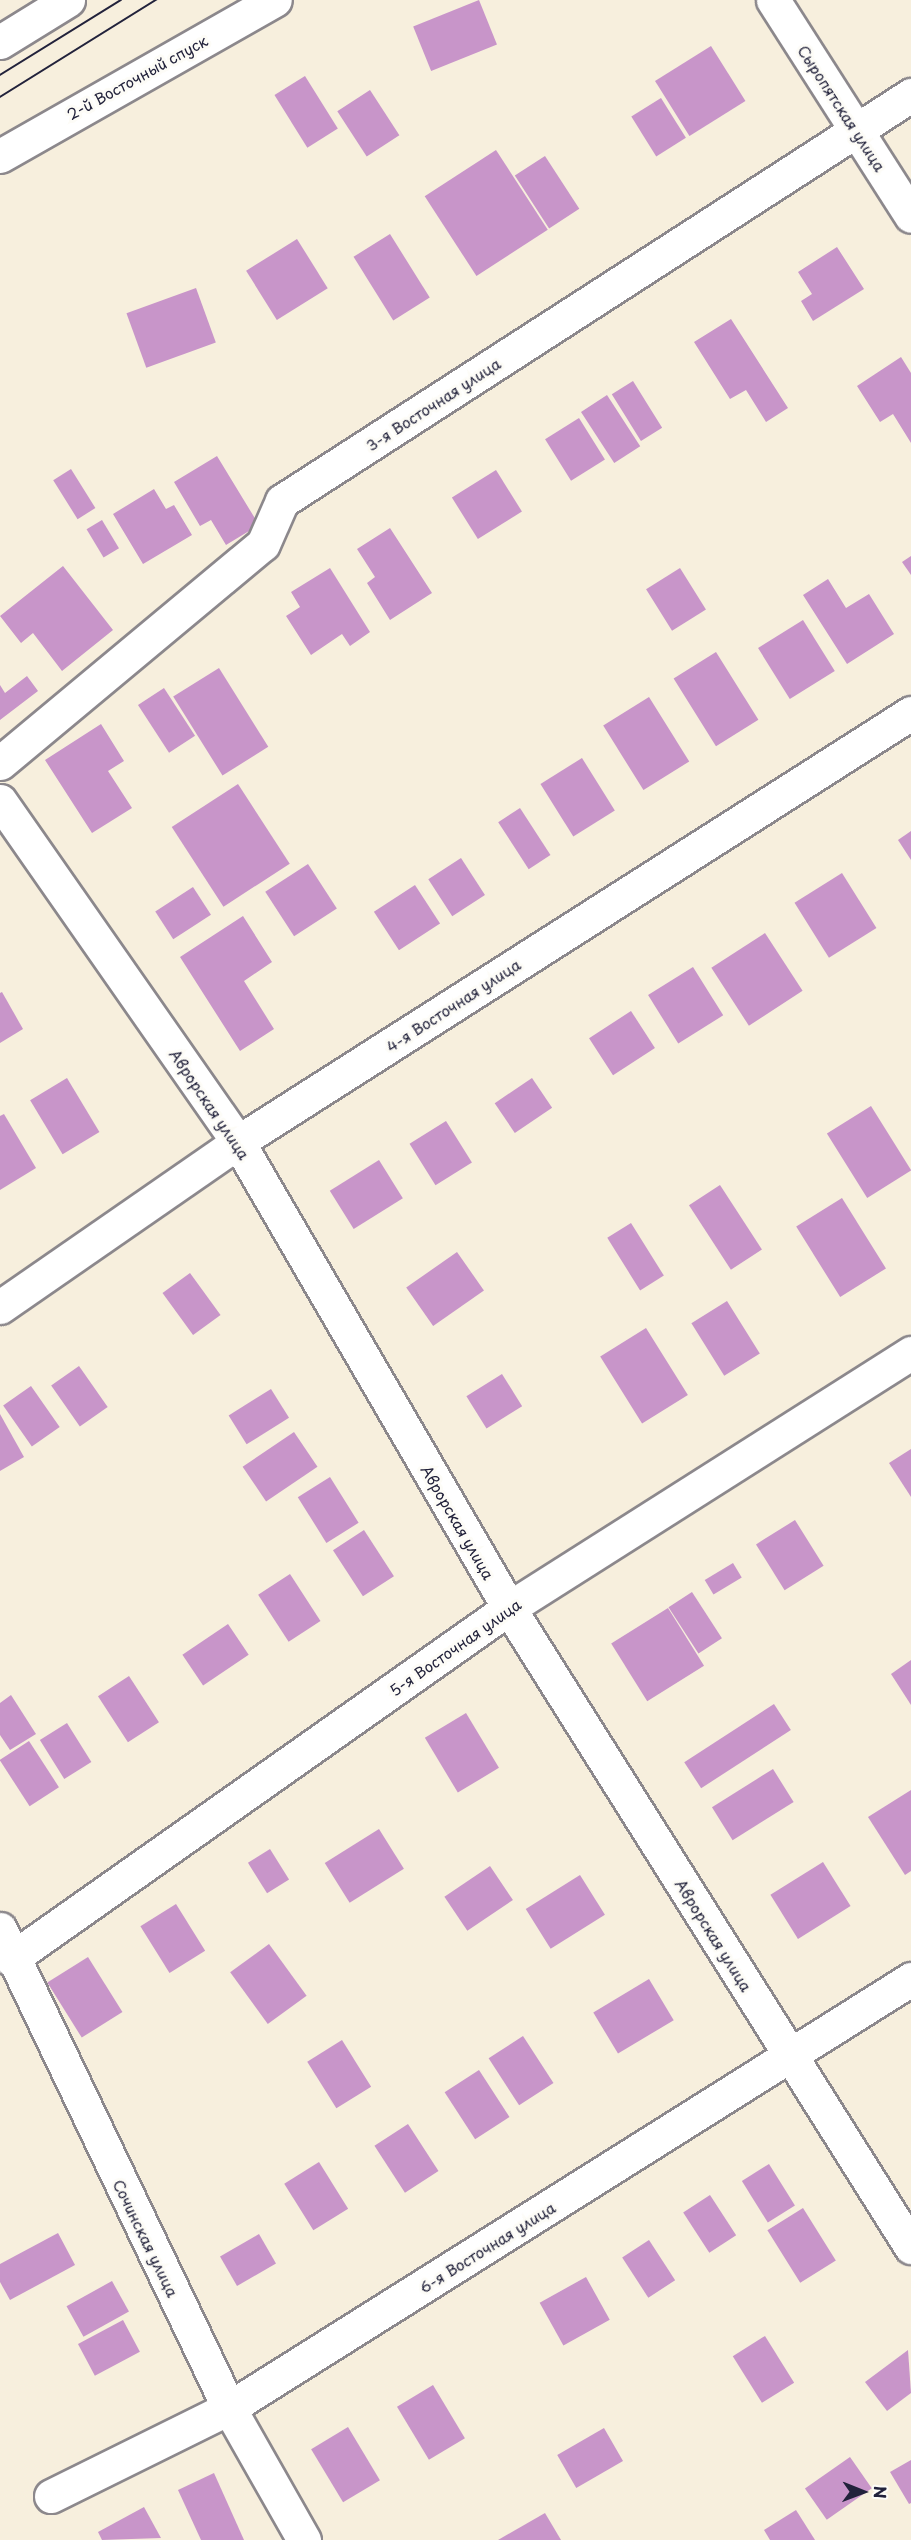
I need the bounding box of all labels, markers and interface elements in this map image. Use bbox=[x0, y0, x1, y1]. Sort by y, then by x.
street label: 2-й Восточный спуск bbox=[63, 31, 211, 123]
street label: Сыропятская улица bbox=[794, 41, 890, 175]
street label: 3-я Восточная улица bbox=[362, 354, 504, 454]
street label: 4-я Восточная улица bbox=[382, 955, 524, 1055]
street label: Аврорская улица bbox=[166, 1045, 254, 1163]
street label: Аврорская улица bbox=[418, 1461, 498, 1583]
street label: 5-я Восточная улица bbox=[385, 1594, 525, 1700]
street label: Аврорская улица bbox=[672, 1875, 756, 1995]
street label: Сочинская улица bbox=[110, 2176, 182, 2300]
street label: 6-я Восточная улица bbox=[415, 2197, 559, 2297]
north arrow bbox=[833, 2462, 893, 2522]
text: N bbox=[869, 2486, 893, 2499]

